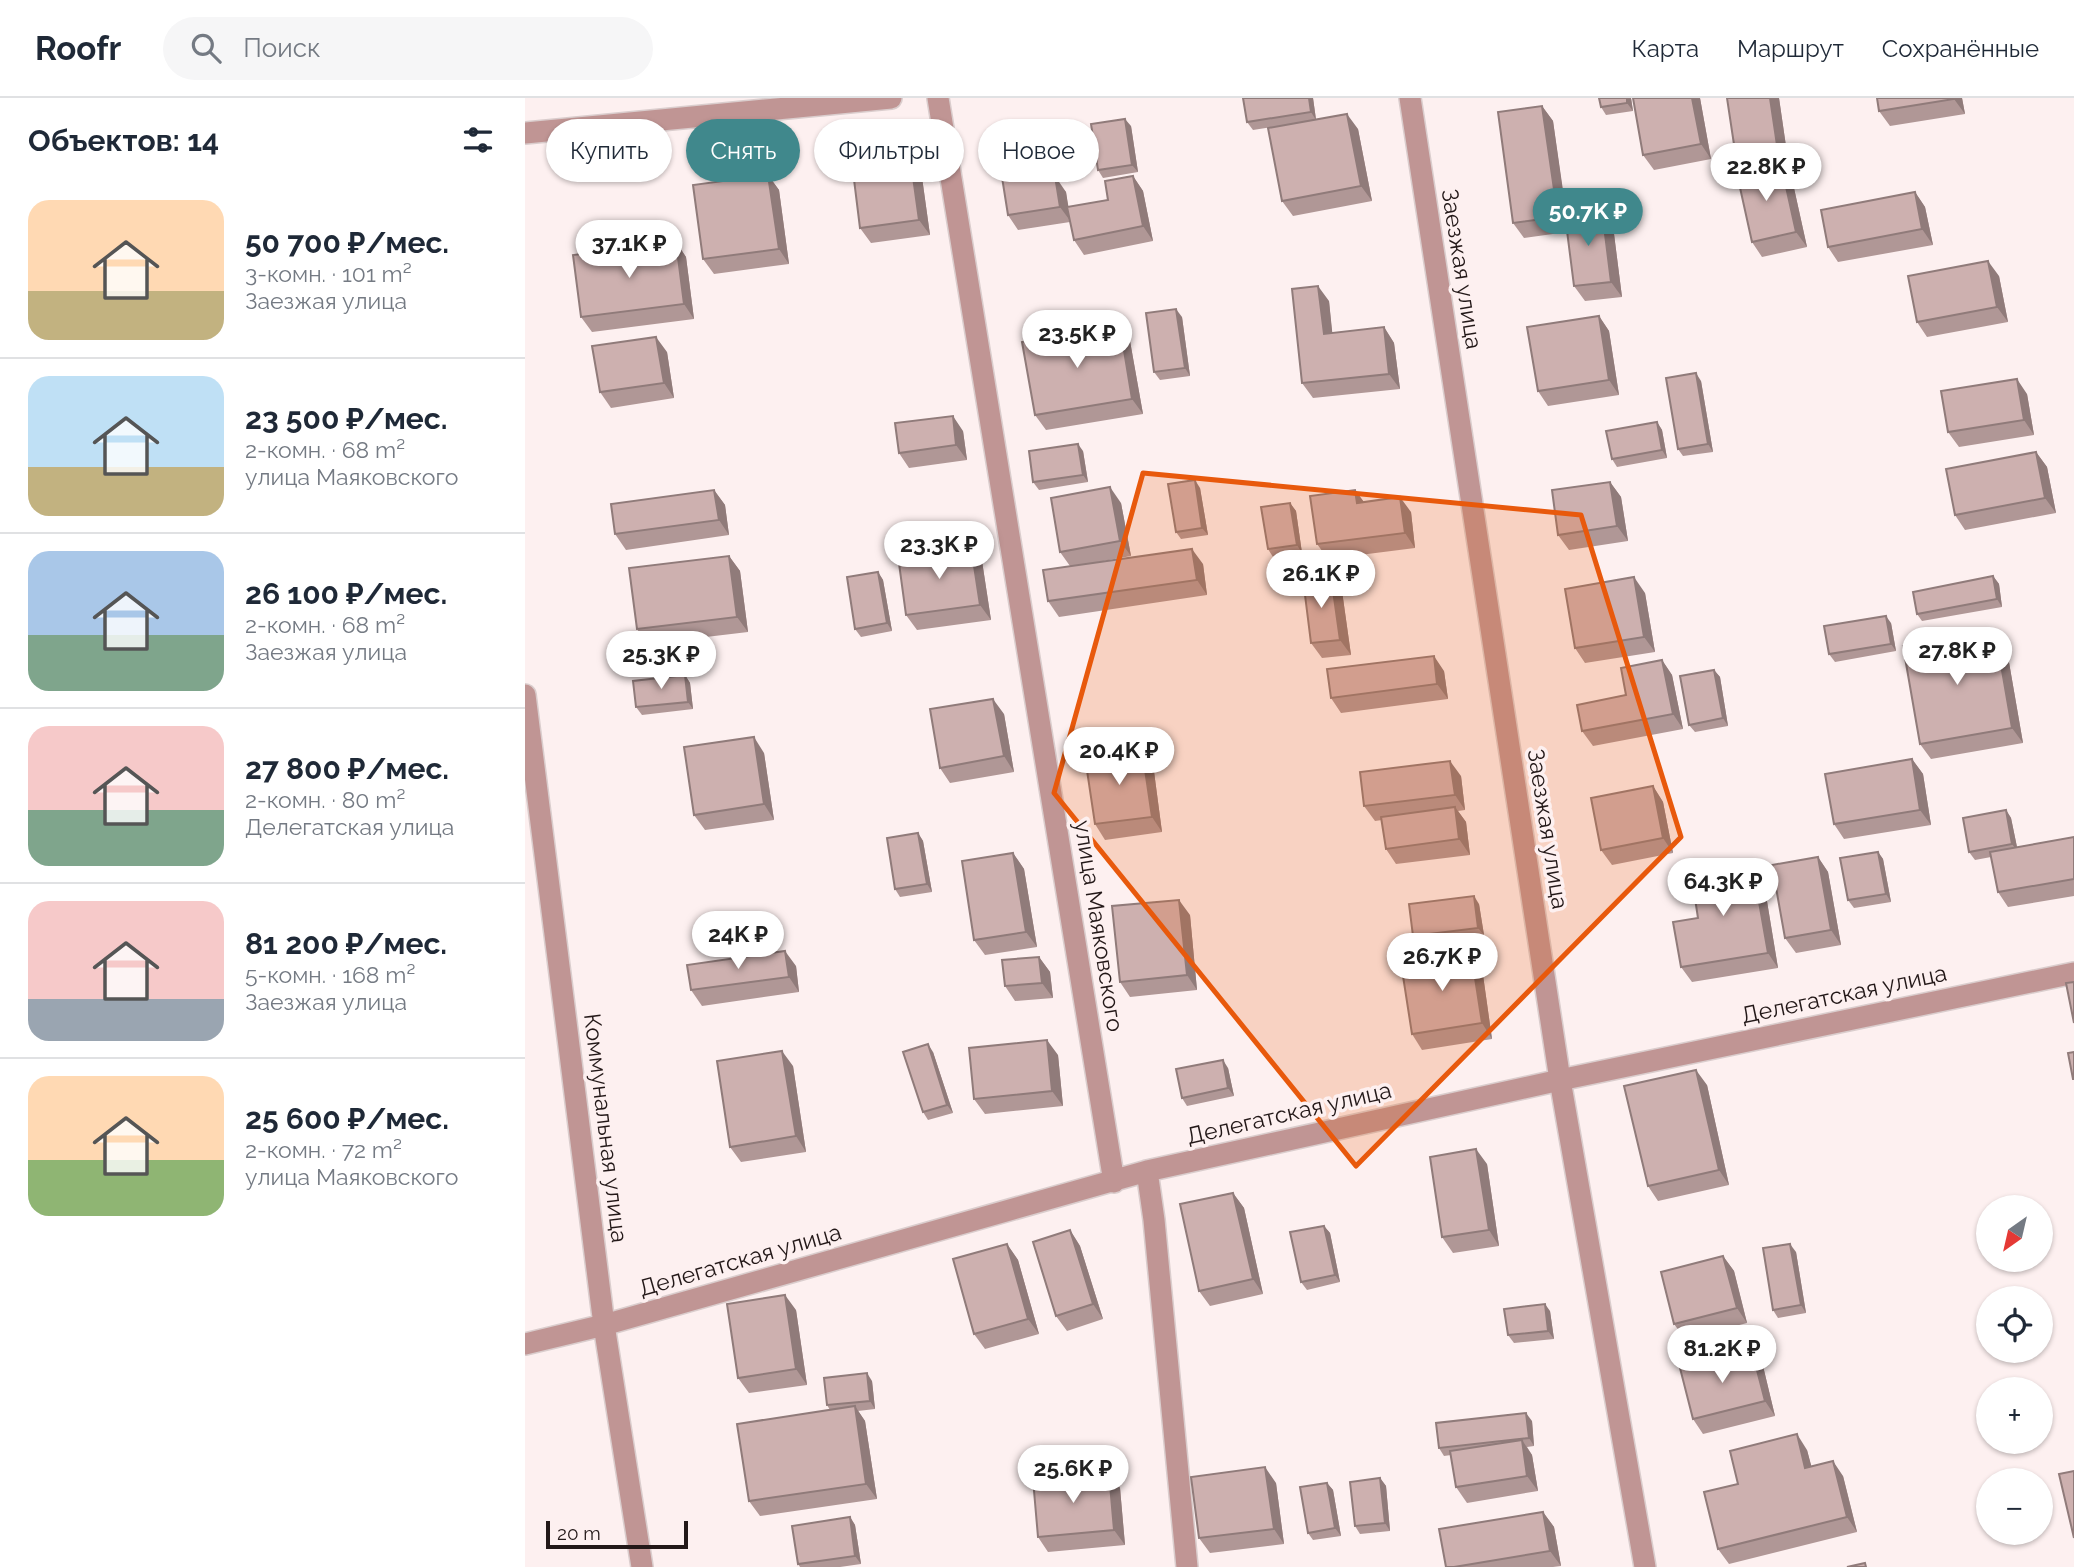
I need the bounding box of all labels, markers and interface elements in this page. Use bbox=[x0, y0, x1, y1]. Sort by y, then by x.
search box bbox=[163, 17, 653, 80]
text: Roofr bbox=[35, 29, 121, 68]
icon: search bbox=[187, 29, 225, 67]
text: Поиск bbox=[243, 33, 320, 63]
text: Карта bbox=[1631, 34, 1699, 63]
text: Маршрут bbox=[1737, 34, 1844, 63]
text: Сохранённые bbox=[1882, 34, 2039, 63]
chip: Купить bbox=[546, 119, 672, 182]
chip: Снять bbox=[686, 119, 800, 182]
chip: Фильтры bbox=[814, 119, 964, 182]
chip: Новое bbox=[978, 119, 1099, 182]
icon: filters bbox=[459, 121, 497, 159]
text: Объектов: 14 bbox=[28, 123, 219, 158]
pin: 22.8K ₽ bbox=[1701, 144, 1831, 203]
text: 22.8K ₽ bbox=[1726, 152, 1806, 179]
street label: Заезжая улица bbox=[1436, 187, 1488, 351]
pin: 50.7K ₽ bbox=[1523, 188, 1653, 248]
text: 50.7K ₽ bbox=[1549, 197, 1627, 224]
pin: 37.1K ₽ bbox=[564, 220, 694, 280]
text: 50 700 ₽/мес. bbox=[245, 225, 449, 260]
icon: home bbox=[84, 228, 168, 312]
text: 37.1K ₽ bbox=[592, 229, 667, 256]
text: 3-комн. · 101 m² bbox=[245, 260, 412, 287]
text: Заезжая улица bbox=[245, 287, 407, 314]
pin: 23.5K ₽ bbox=[1012, 310, 1142, 370]
text: 23.5K ₽ bbox=[1038, 319, 1116, 346]
text: 23 500 ₽/мес. bbox=[245, 401, 447, 436]
icon: home bbox=[84, 404, 168, 488]
text: 2-комн. · 68 m² bbox=[245, 436, 405, 463]
text: улица Маяковского bbox=[245, 463, 458, 490]
pin: 23.3K ₽ bbox=[874, 522, 1004, 581]
text: 23.3K ₽ bbox=[900, 530, 978, 557]
pin: 26.1K ₽ bbox=[1256, 550, 1386, 610]
text: 26.1K ₽ bbox=[1282, 559, 1360, 586]
text: 26 100 ₽/мес. bbox=[245, 576, 447, 611]
icon: home bbox=[84, 579, 168, 663]
text: 2-комн. · 68 m² bbox=[245, 611, 405, 638]
pin: 27.8K ₽ bbox=[1892, 628, 2022, 687]
pin: 25.3K ₽ bbox=[596, 632, 726, 691]
text: 27.8K ₽ bbox=[1918, 636, 1996, 663]
text: Заезжая улица bbox=[245, 638, 407, 665]
text: 25.3K ₽ bbox=[622, 640, 700, 667]
pin: 20.4K ₽ bbox=[1054, 728, 1184, 787]
text: 20.4K ₽ bbox=[1079, 736, 1159, 763]
street label: Заезжая улица bbox=[1522, 747, 1574, 911]
text: 27 800 ₽/мес. bbox=[245, 751, 449, 786]
icon: home bbox=[84, 754, 168, 838]
text: 2-комн. · 80 m² bbox=[245, 786, 405, 813]
text: Делегатская улица bbox=[245, 813, 454, 840]
street label: улица Маяковского bbox=[1069, 818, 1130, 1033]
pin: 64.3K ₽ bbox=[1658, 858, 1788, 918]
text: 64.3K ₽ bbox=[1683, 867, 1763, 894]
pin: 24K ₽ bbox=[689, 912, 787, 971]
text: 24K ₽ bbox=[708, 920, 768, 947]
text: 81 200 ₽/мес. bbox=[245, 926, 447, 961]
icon: home bbox=[84, 929, 168, 1013]
pin: 26.7K ₽ bbox=[1377, 934, 1507, 993]
text: 26.7K ₽ bbox=[1403, 942, 1481, 969]
street label: Делегатская улица bbox=[1739, 959, 1949, 1028]
text: 5-комн. · 168 m² bbox=[245, 961, 415, 988]
text: Заезжая улица bbox=[245, 988, 407, 1015]
street label: Коммунальная улица bbox=[579, 1012, 634, 1244]
street label: Делегатская улица bbox=[1184, 1076, 1394, 1149]
text: 25 600 ₽/мес. bbox=[245, 1101, 449, 1136]
icon: home bbox=[84, 1104, 168, 1188]
text: 2-комн. · 72 m² bbox=[245, 1136, 402, 1163]
text: улица Маяковского bbox=[245, 1163, 458, 1190]
north arrow bbox=[1976, 1195, 2053, 1272]
map controls bbox=[1976, 1195, 2053, 1545]
street label: Делегатская улица bbox=[636, 1218, 844, 1301]
button: locate bbox=[1976, 1286, 2053, 1363]
pin: 81.2K ₽ bbox=[1657, 1326, 1787, 1385]
text: 81.2K ₽ bbox=[1683, 1334, 1761, 1361]
button: + bbox=[1976, 1377, 2053, 1454]
pin: 25.6K ₽ bbox=[1008, 1446, 1138, 1505]
text: 25.6K ₽ bbox=[1034, 1454, 1112, 1481]
button: − bbox=[1976, 1468, 2053, 1545]
scale bar bbox=[546, 1518, 688, 1550]
text: 20 m bbox=[557, 1522, 601, 1544]

